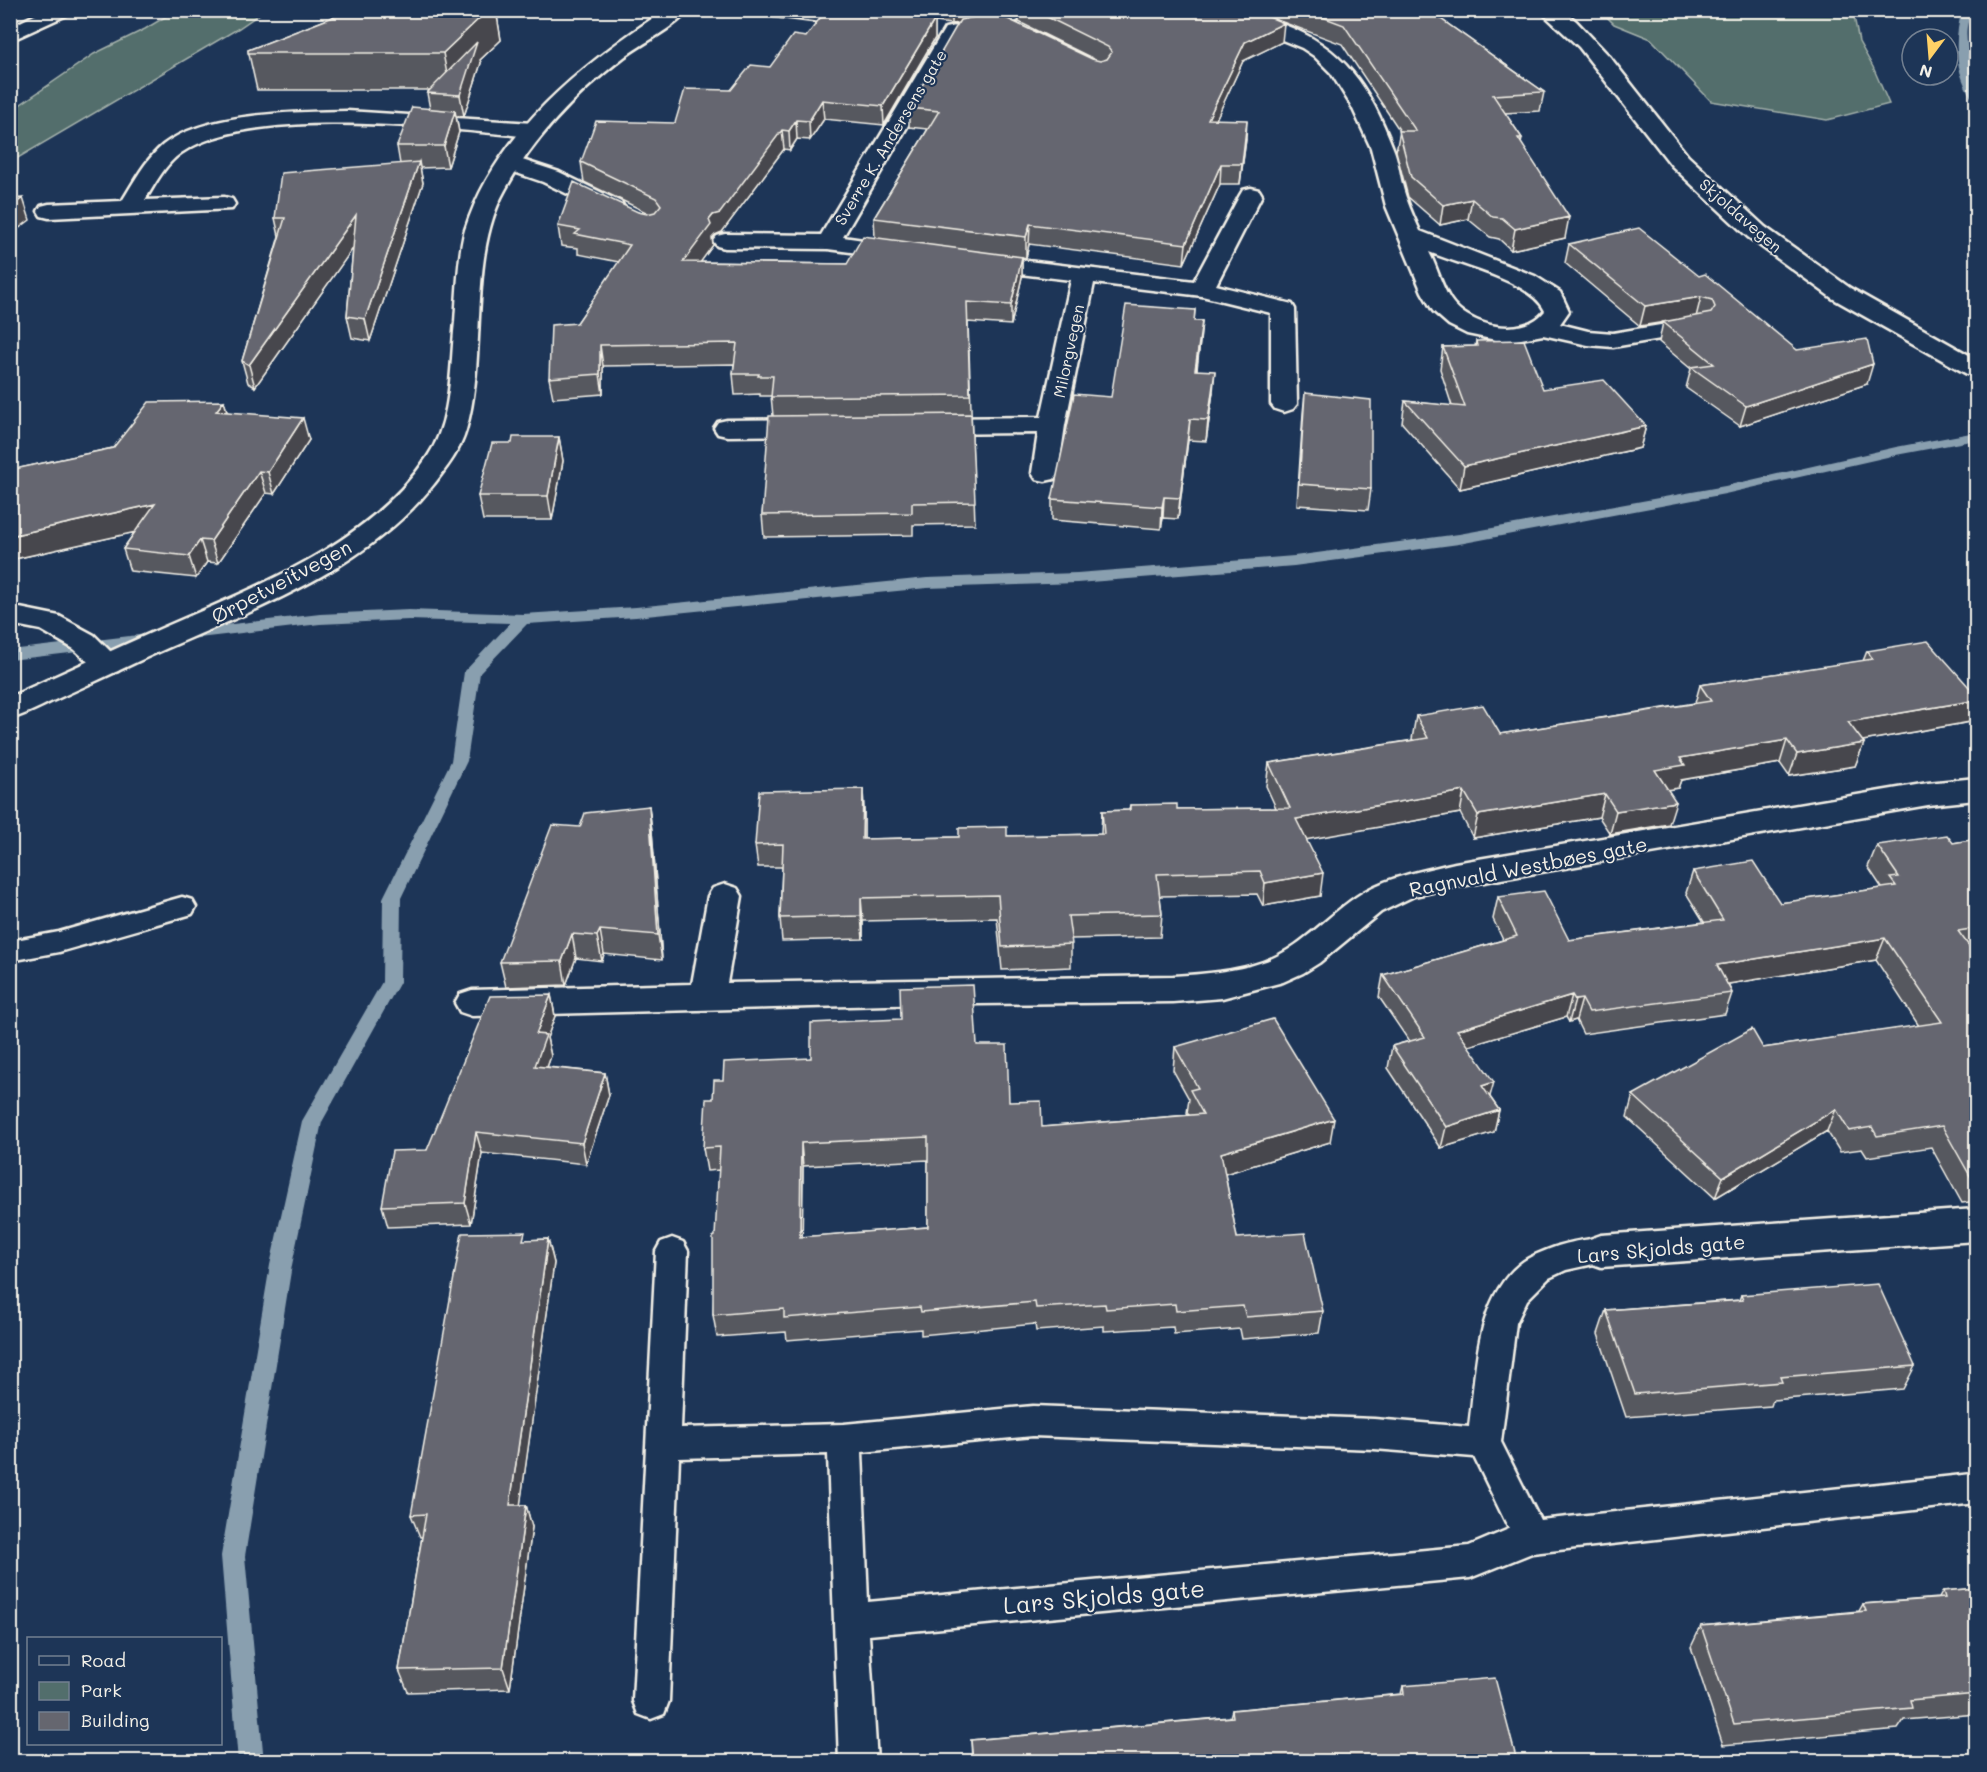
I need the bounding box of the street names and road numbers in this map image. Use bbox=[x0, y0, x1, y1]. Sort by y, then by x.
street label: Sverre K. Andersens gate bbox=[829, 45, 951, 229]
street label: Skjoldavegen bbox=[1695, 173, 1787, 257]
street label: Milorgvegen bbox=[1048, 302, 1088, 400]
street label: Ørpetveitvegen bbox=[206, 533, 356, 629]
street label: Ragnvald Westbøes gate bbox=[1407, 830, 1649, 902]
street label: Lars Skjolds gate bbox=[1576, 1228, 1746, 1268]
street label: Lars Skjolds gate bbox=[1002, 1572, 1206, 1620]

